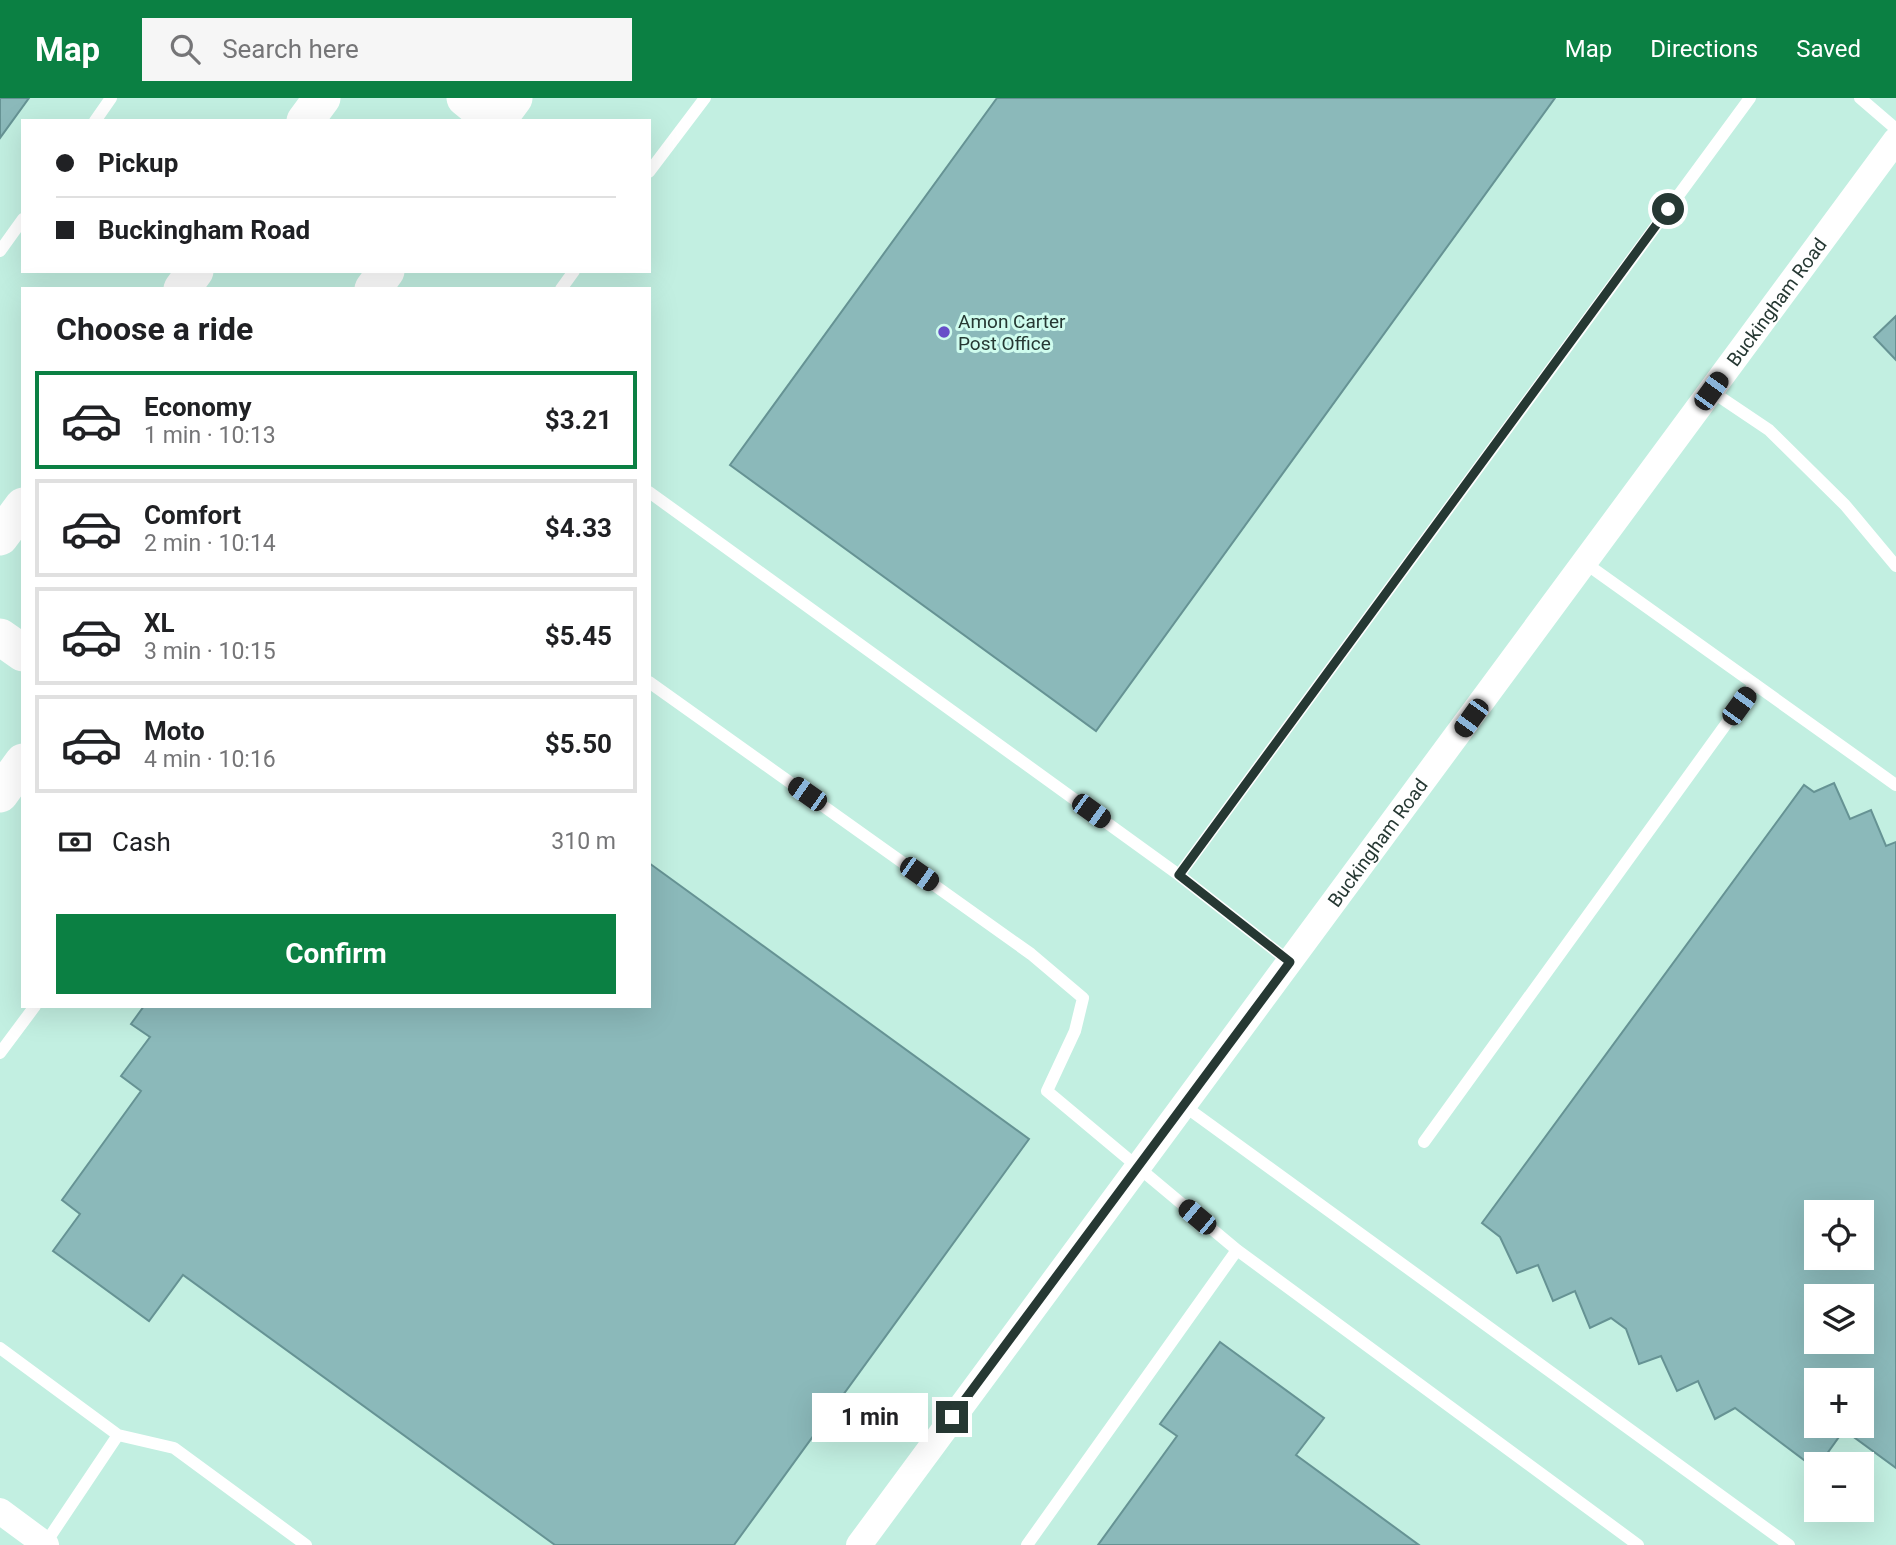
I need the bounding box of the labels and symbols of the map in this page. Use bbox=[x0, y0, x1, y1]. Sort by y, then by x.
route start bbox=[1652, 193, 1684, 225]
street label: Buckingham Road bbox=[1722, 234, 1832, 371]
place label: Amon Carter Post Office bbox=[958, 310, 1066, 355]
marker: Amon Carter Post Office bbox=[936, 324, 952, 340]
car bbox=[1691, 368, 1732, 414]
car bbox=[1719, 683, 1760, 729]
car bbox=[1451, 695, 1492, 741]
car bbox=[784, 773, 831, 815]
street label: Buckingham Road bbox=[1323, 774, 1433, 911]
car bbox=[1068, 790, 1115, 832]
car bbox=[896, 853, 943, 895]
car bbox=[1175, 1195, 1220, 1239]
callout: 1 min bbox=[812, 1392, 928, 1442]
route end bbox=[936, 1401, 968, 1433]

